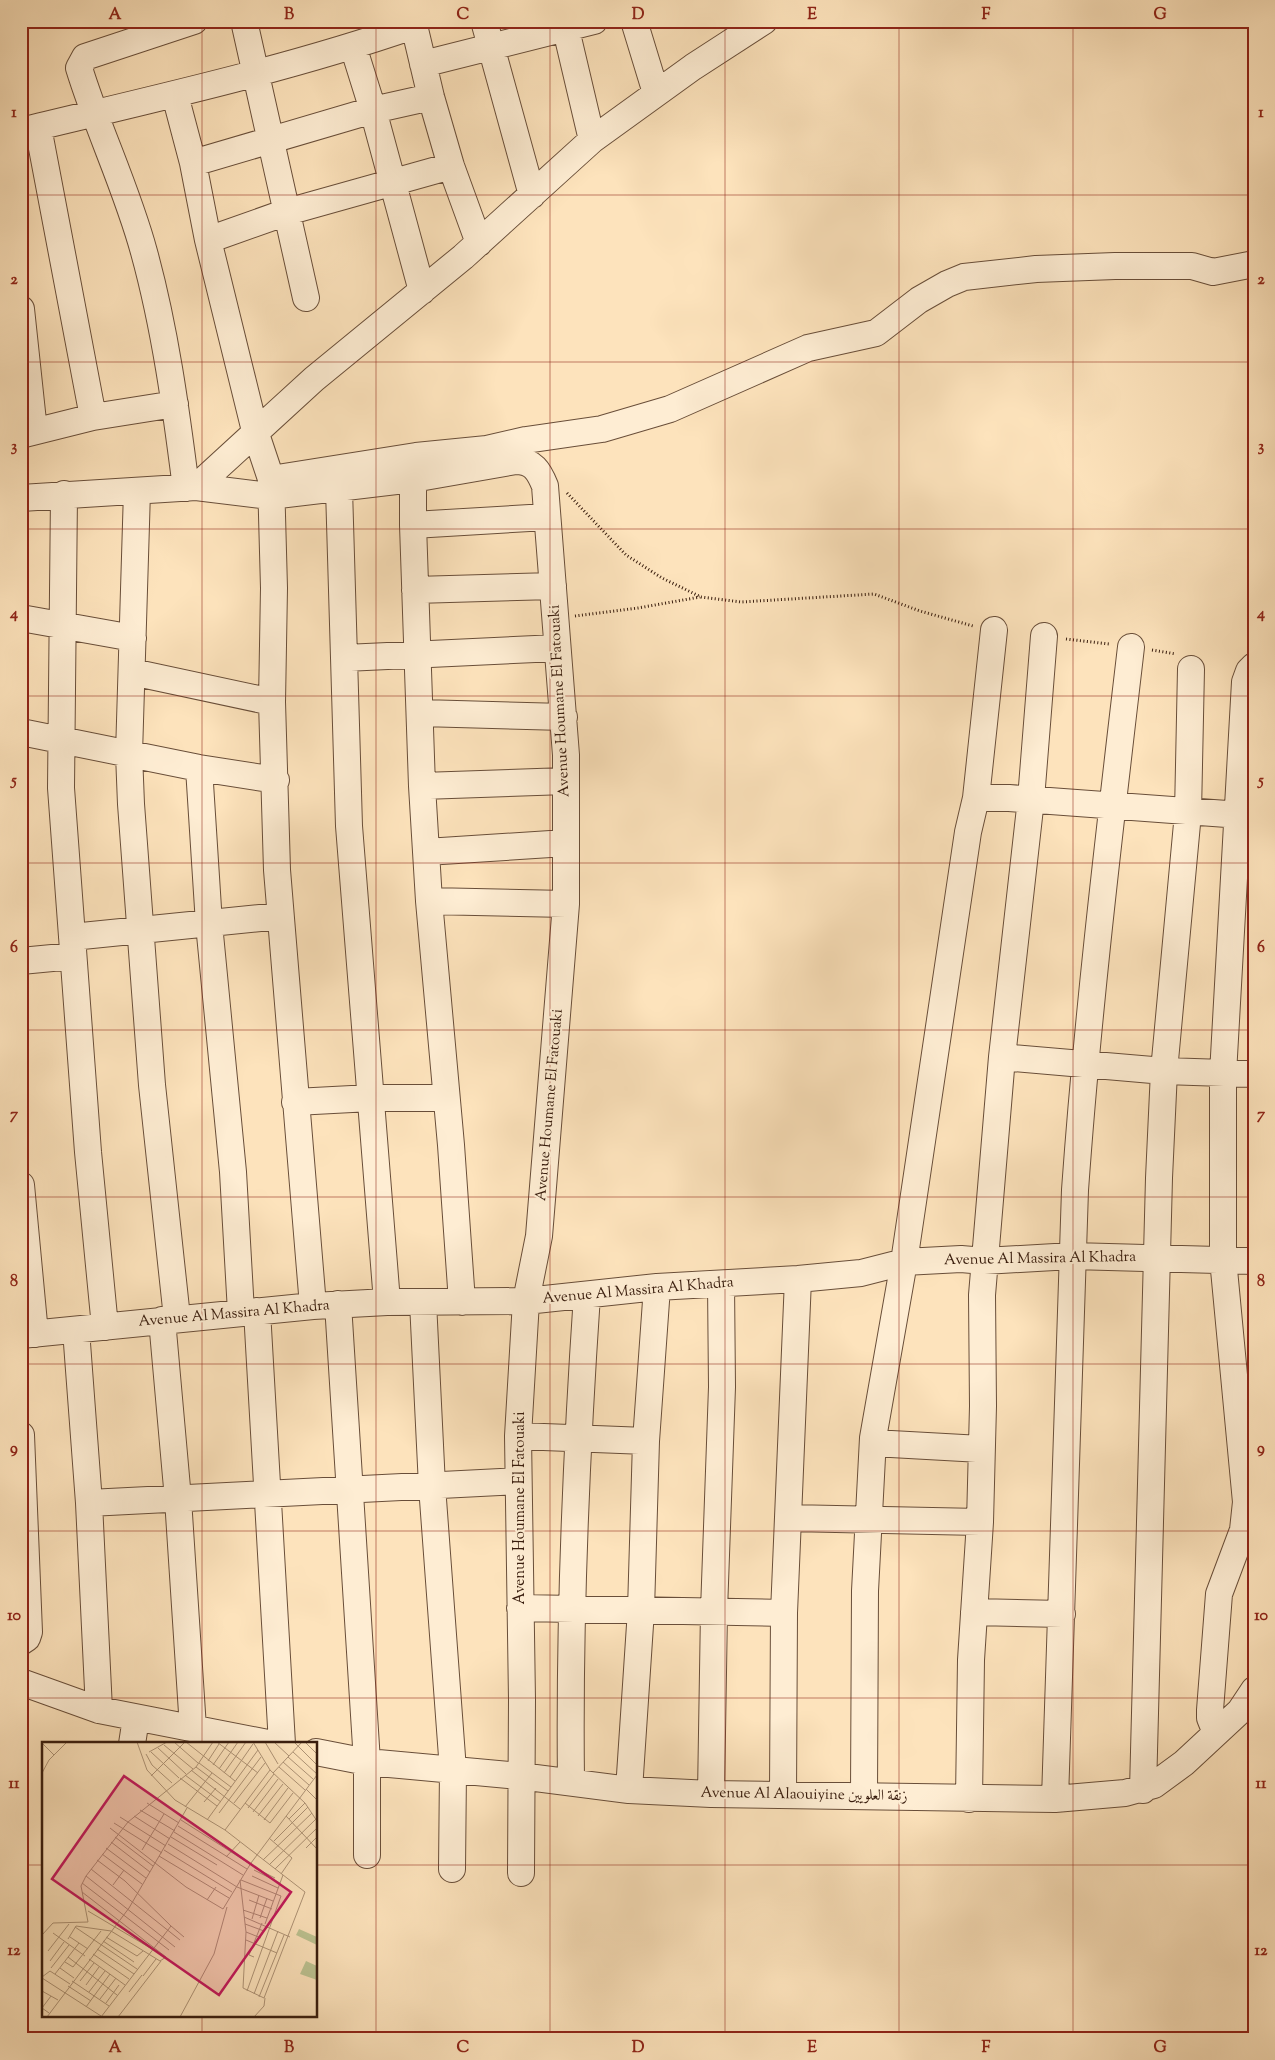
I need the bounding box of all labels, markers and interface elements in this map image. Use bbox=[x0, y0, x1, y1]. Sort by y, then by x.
text: A bbox=[109, 4, 122, 27]
text: B bbox=[284, 4, 294, 27]
text: C bbox=[457, 4, 470, 27]
text: D bbox=[632, 4, 645, 27]
text: E bbox=[807, 4, 817, 27]
text: F bbox=[982, 4, 991, 27]
text: G bbox=[1153, 4, 1167, 27]
text: 1 bbox=[11, 102, 17, 125]
text: 1 bbox=[1258, 102, 1264, 125]
text: 2 bbox=[10, 269, 18, 292]
text: 2 bbox=[1257, 269, 1265, 292]
text: 3 bbox=[11, 436, 18, 459]
text: 3 bbox=[1258, 436, 1265, 459]
text: 4 bbox=[9, 603, 18, 626]
text: 4 bbox=[1256, 603, 1265, 626]
street label: Avenue Houmane El Fatouaki bbox=[544, 604, 576, 798]
text: 5 bbox=[9, 770, 17, 793]
text: 5 bbox=[1256, 770, 1264, 793]
text: 6 bbox=[10, 937, 18, 960]
text: 6 bbox=[1257, 937, 1265, 960]
street label: Avenue Houmane El Fatouaki bbox=[531, 1008, 569, 1202]
text: 7 bbox=[10, 1104, 19, 1127]
text: 7 bbox=[1257, 1104, 1266, 1127]
street label: Avenue Al Massira Al Khadra bbox=[944, 1247, 1136, 1271]
text: 8 bbox=[10, 1271, 18, 1294]
text: 8 bbox=[1257, 1271, 1265, 1294]
street label: Avenue Al Massira Al Khadra bbox=[541, 1272, 735, 1310]
street label: Avenue Al Massira Al Khadra bbox=[137, 1295, 331, 1333]
street label: Avenue Houmane El Fatouaki bbox=[510, 1412, 531, 1604]
text: 9 bbox=[10, 1438, 18, 1461]
text: 9 bbox=[1257, 1438, 1265, 1461]
text: 10 bbox=[7, 1605, 21, 1628]
text: 10 bbox=[1254, 1605, 1268, 1628]
inset map bbox=[42, 1742, 318, 2018]
text: 11 bbox=[9, 1773, 20, 1796]
text: 11 bbox=[1256, 1773, 1267, 1796]
street label: Avenue Al Alaouiyine زنقة العلويين bbox=[700, 1783, 908, 1807]
text: 12 bbox=[8, 1940, 21, 1963]
text: 12 bbox=[1255, 1940, 1268, 1963]
text: A bbox=[109, 2037, 122, 2060]
text: B bbox=[284, 2037, 294, 2060]
text: C bbox=[457, 2037, 470, 2060]
text: D bbox=[632, 2037, 645, 2060]
text: E bbox=[807, 2037, 817, 2060]
text: F bbox=[982, 2037, 991, 2060]
text: G bbox=[1153, 2037, 1167, 2060]

